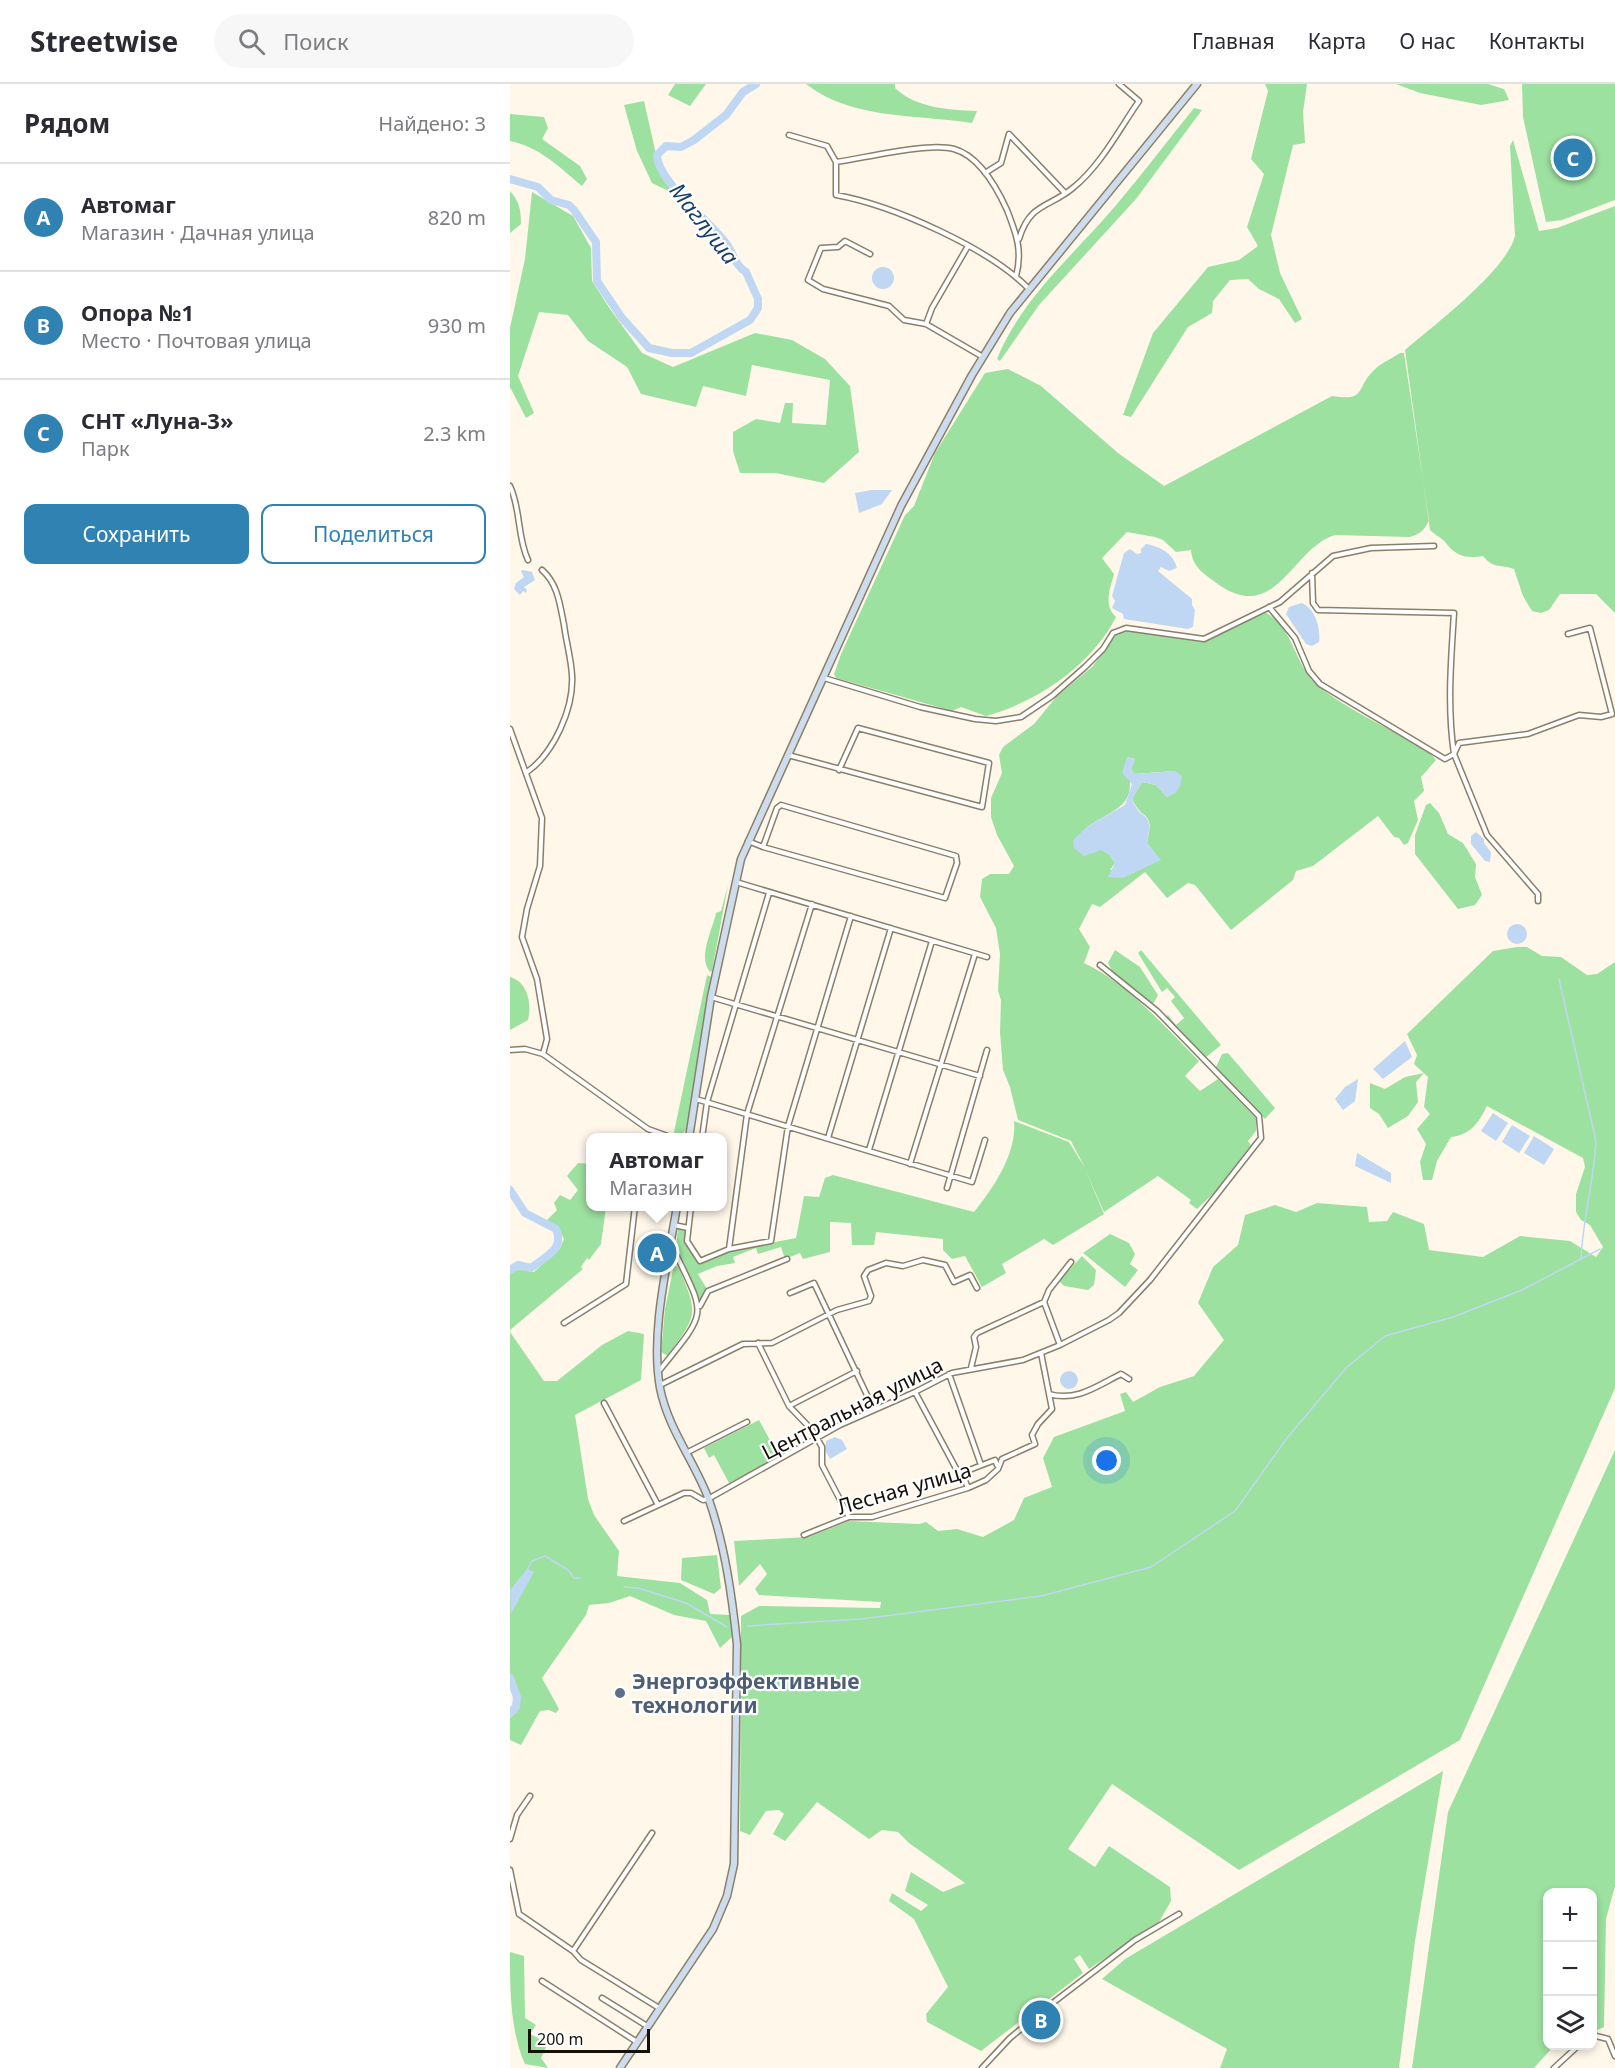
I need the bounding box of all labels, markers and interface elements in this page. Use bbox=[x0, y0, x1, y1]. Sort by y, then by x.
search box bbox=[214, 14, 634, 68]
text: Streetwise bbox=[30, 22, 178, 60]
icon: search bbox=[235, 25, 268, 58]
text: Поиск bbox=[283, 26, 349, 56]
text: Главная bbox=[1192, 27, 1275, 55]
text: Карта bbox=[1308, 27, 1366, 55]
text: О нас bbox=[1399, 27, 1456, 55]
text: Контакты bbox=[1489, 27, 1585, 55]
text: Рядом bbox=[24, 105, 110, 141]
text: Найдено: 3 bbox=[378, 110, 486, 137]
pin: C bbox=[1554, 136, 1592, 181]
water label: Маглуша bbox=[664, 176, 746, 270]
text: Автомаг bbox=[81, 189, 176, 219]
text: A bbox=[37, 204, 50, 231]
text: 820 m bbox=[428, 204, 486, 231]
text: Магазин · Дачная улица bbox=[81, 219, 315, 246]
text: Опора №1 bbox=[81, 297, 194, 327]
text: B bbox=[37, 312, 50, 339]
text: 930 m bbox=[428, 312, 486, 339]
text: Место · Почтовая улица bbox=[81, 327, 312, 354]
text: СНТ «Луна-3» bbox=[81, 405, 233, 435]
text: C bbox=[37, 420, 50, 447]
text: 2.3 km bbox=[423, 420, 486, 447]
text: Парк bbox=[81, 435, 130, 462]
button: Сохранить bbox=[24, 504, 249, 564]
button: Поделиться bbox=[261, 504, 486, 564]
popup bbox=[586, 1133, 727, 1211]
text: Автомаг bbox=[609, 1144, 704, 1174]
text: Магазин bbox=[609, 1174, 693, 1201]
pin: A bbox=[638, 1230, 676, 1276]
street label: Центральная улица bbox=[757, 1350, 947, 1466]
your location bbox=[1092, 1446, 1121, 1475]
street label: Лесная улица bbox=[834, 1455, 974, 1521]
place label: Энергоэффективные технологии bbox=[632, 1667, 859, 1719]
marker: Энергоэффективные технологии bbox=[613, 1686, 627, 1700]
map controls bbox=[1543, 1888, 1597, 2050]
button: + bbox=[1543, 1888, 1597, 1942]
button: − bbox=[1543, 1942, 1597, 1996]
button: layers bbox=[1543, 1996, 1597, 2050]
pin: B bbox=[1022, 1998, 1060, 2042]
scale bar bbox=[528, 2026, 650, 2054]
text: 200 m bbox=[537, 2028, 584, 2050]

